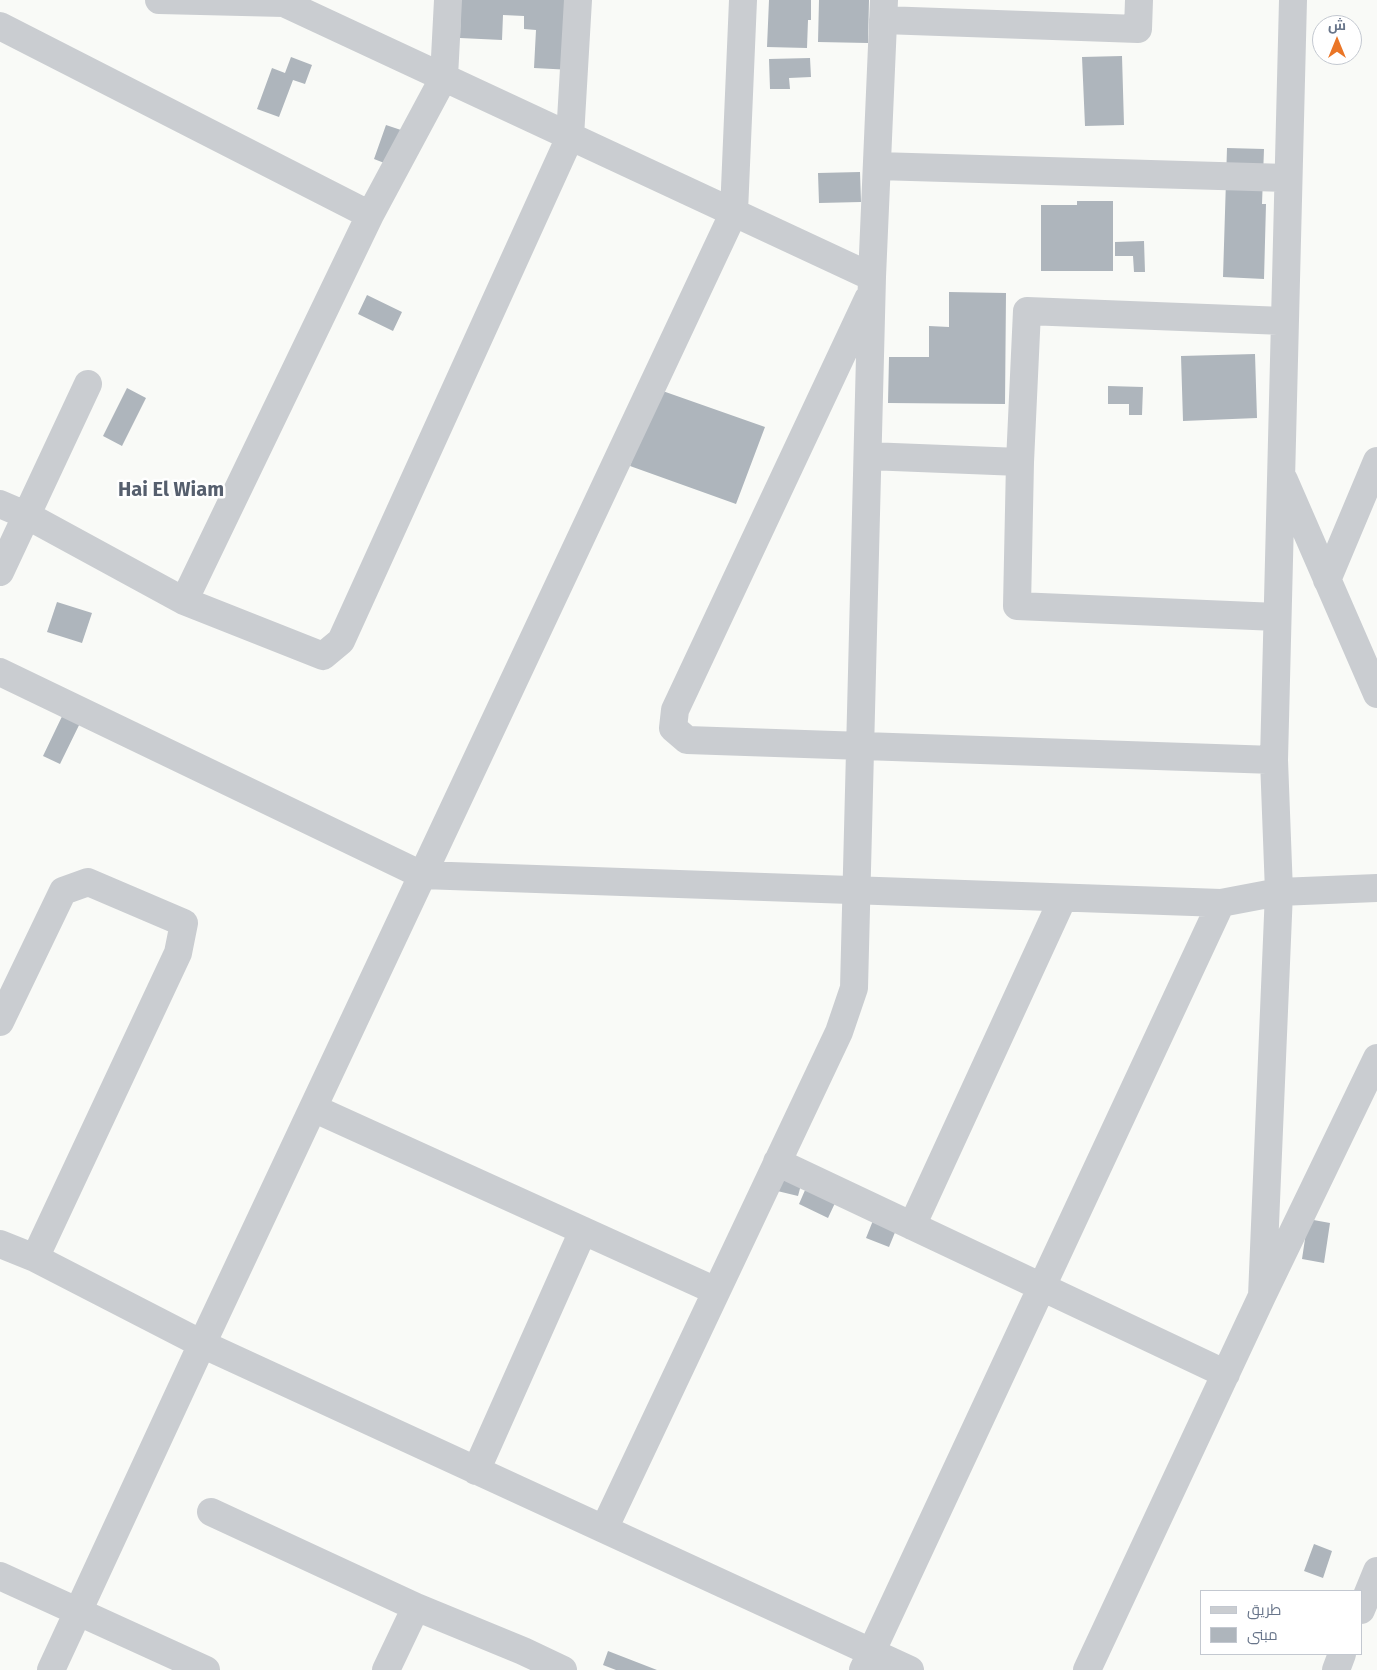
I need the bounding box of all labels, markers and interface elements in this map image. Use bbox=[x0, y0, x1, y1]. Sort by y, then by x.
north arrow bbox=[1312, 15, 1362, 65]
text: ش bbox=[1328, 17, 1346, 34]
district label: Hai El Wiam bbox=[118, 478, 224, 502]
legend bbox=[1200, 1590, 1362, 1655]
text: طريق bbox=[1247, 1601, 1281, 1619]
text: مبنى bbox=[1247, 1626, 1278, 1644]

